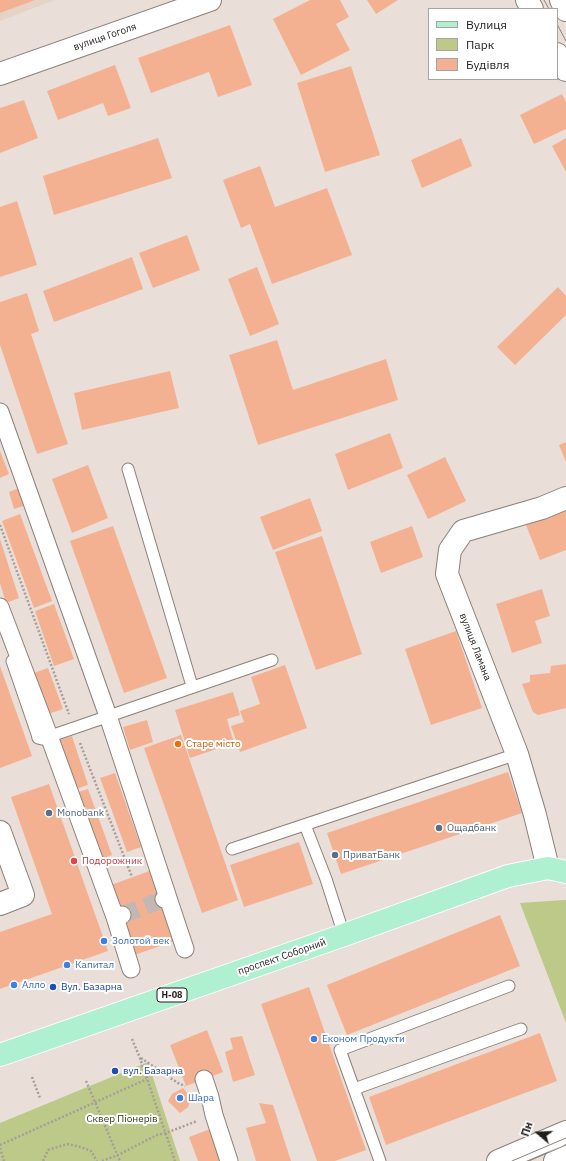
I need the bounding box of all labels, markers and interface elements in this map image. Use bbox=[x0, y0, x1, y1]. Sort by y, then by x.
legend bbox=[428, 8, 558, 80]
text: Вулиця bbox=[466, 17, 507, 32]
street label: вулиця Гоголя bbox=[72, 21, 138, 53]
text: Парк bbox=[466, 37, 494, 52]
text: Будівля bbox=[466, 57, 509, 72]
street label: вулиця Ламана bbox=[457, 612, 493, 682]
place label: Старе мiсто bbox=[186, 738, 241, 750]
marker: Старе мiсто bbox=[173, 739, 183, 749]
place label: Monobank bbox=[57, 807, 104, 819]
marker: Monobank bbox=[44, 808, 54, 818]
place label: Ощадбанк bbox=[447, 822, 496, 834]
marker: Ощадбанк bbox=[434, 823, 444, 833]
place label: ПриватБанк bbox=[343, 849, 400, 861]
marker: ПриватБанк bbox=[330, 850, 340, 860]
place label: Подорожник bbox=[82, 855, 142, 867]
marker: Подорожник bbox=[69, 856, 79, 866]
place label: Золотой век bbox=[112, 935, 170, 947]
marker: Золотой век bbox=[99, 936, 109, 946]
street label: проспект Соборний bbox=[236, 936, 328, 978]
place label: Капитал bbox=[75, 959, 114, 971]
marker: Капитал bbox=[62, 960, 72, 970]
place label: Алло bbox=[22, 979, 45, 991]
marker: Алло bbox=[9, 980, 19, 990]
place label: Вул. Базарна bbox=[61, 981, 122, 993]
marker: Вул. Базарна bbox=[48, 982, 58, 992]
road number: Н-08 bbox=[157, 988, 187, 1002]
place label: Економ Продукти bbox=[322, 1033, 405, 1045]
marker: Економ Продукти bbox=[309, 1034, 319, 1044]
place label: вул. Базарна bbox=[123, 1065, 183, 1077]
marker: вул. Базарна bbox=[110, 1066, 120, 1076]
place label: Шара bbox=[188, 1092, 214, 1104]
marker: Шара bbox=[175, 1093, 185, 1103]
park label: Сквер Піонерів bbox=[86, 1113, 158, 1125]
north arrow bbox=[518, 1113, 558, 1153]
text: Пн bbox=[518, 1120, 536, 1138]

